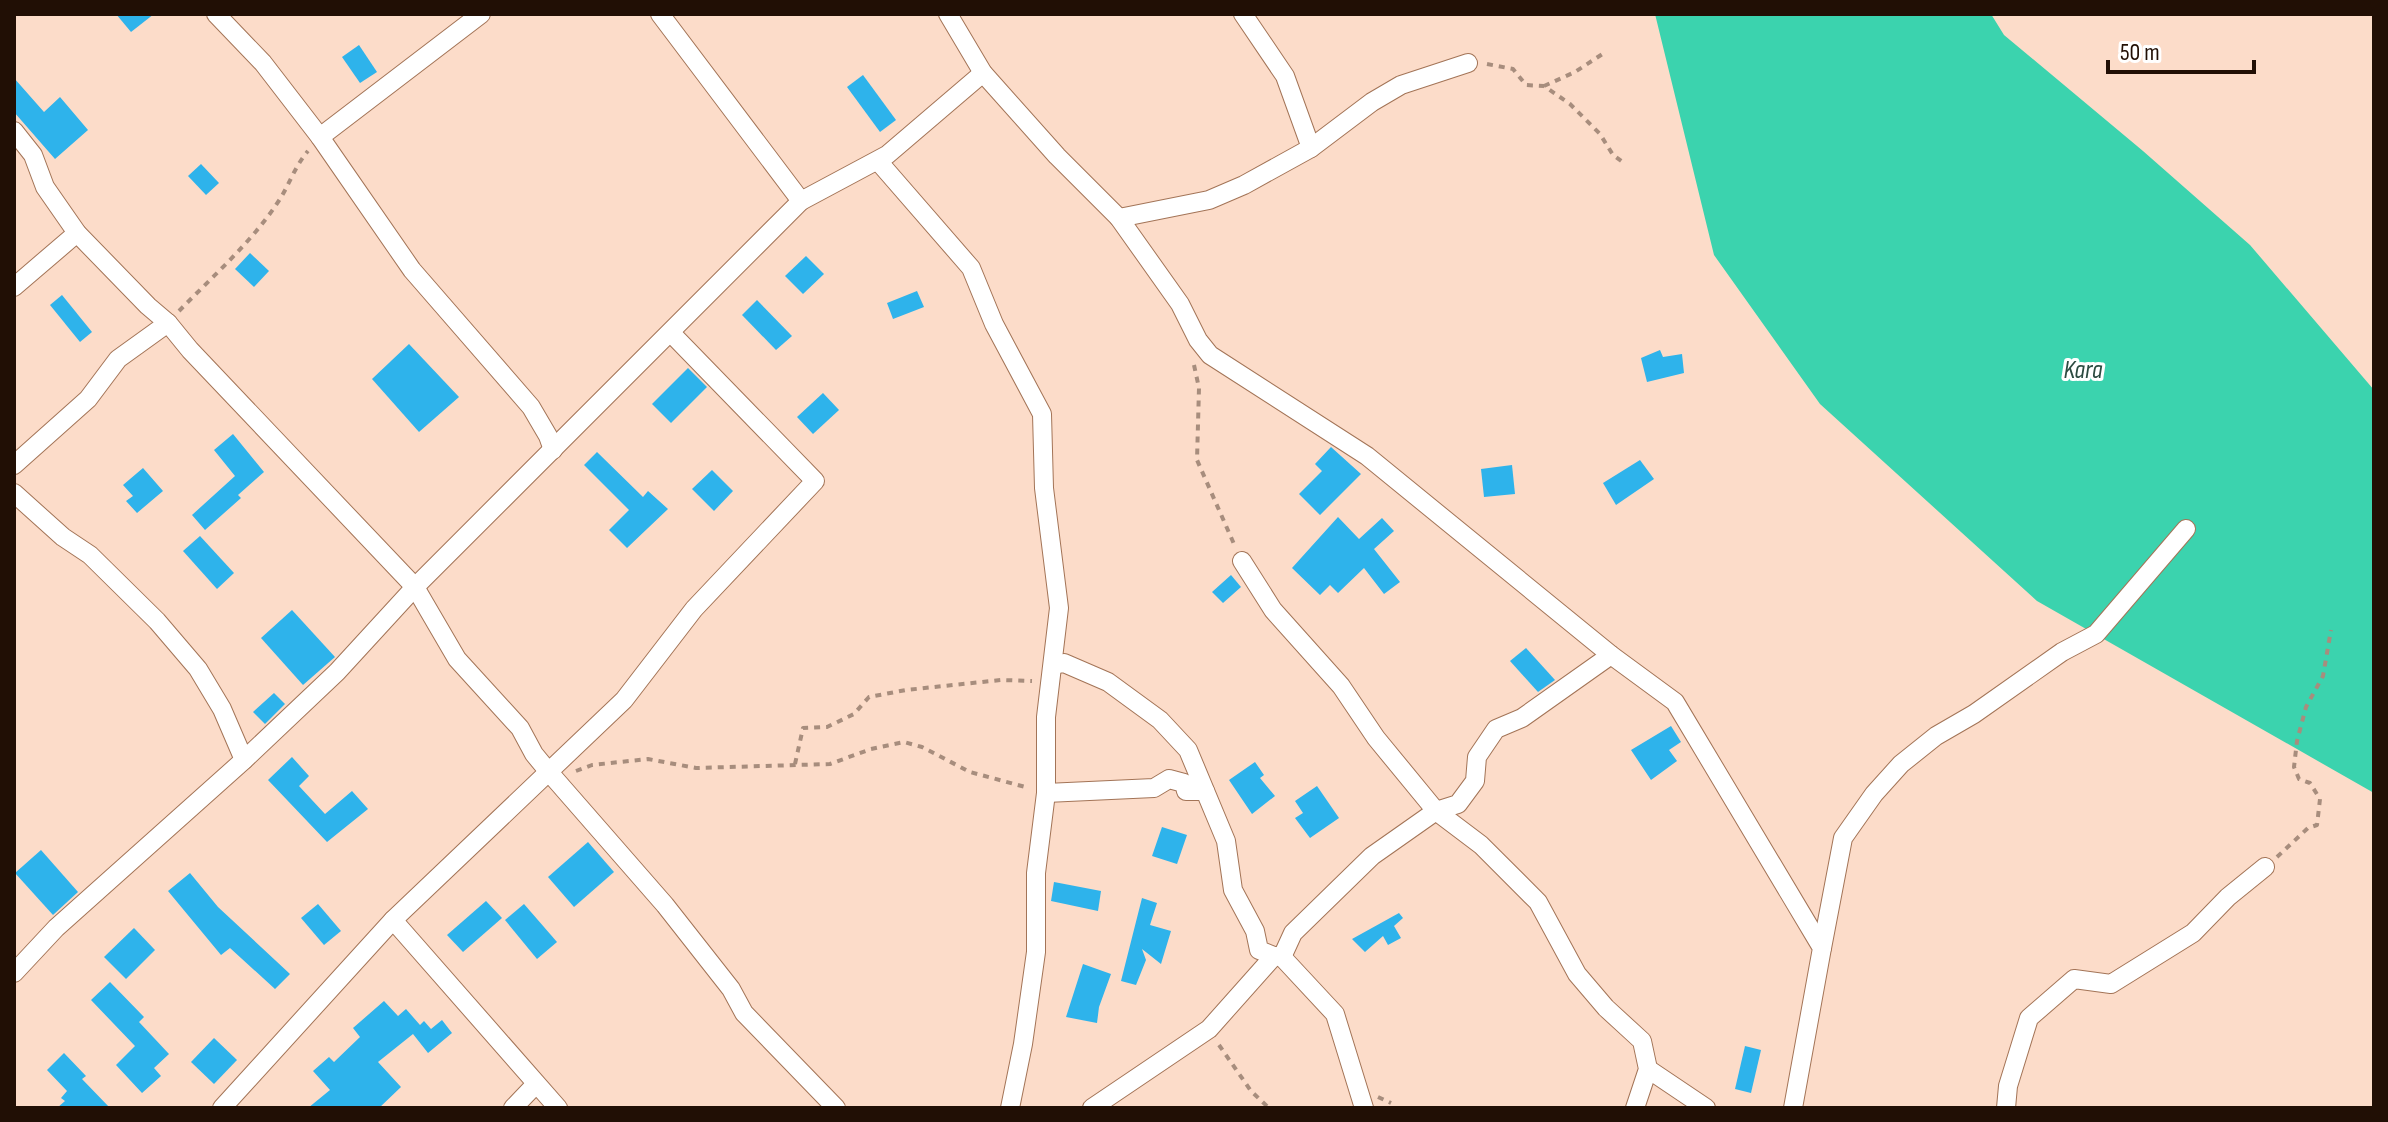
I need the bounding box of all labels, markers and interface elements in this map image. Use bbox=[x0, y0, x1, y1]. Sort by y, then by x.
scale bar bbox=[2108, 24, 2254, 74]
text: 50 m bbox=[2120, 38, 2160, 67]
water label: Kara bbox=[2063, 355, 2103, 386]

